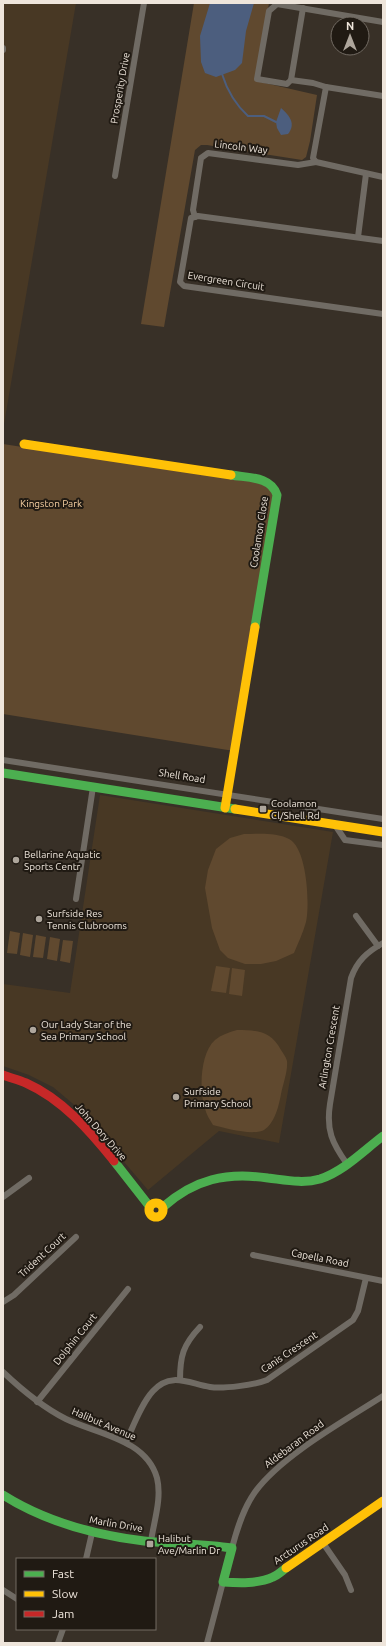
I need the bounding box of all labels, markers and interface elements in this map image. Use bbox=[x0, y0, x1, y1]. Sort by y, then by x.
north arrow bbox=[330, 16, 370, 56]
text: N bbox=[346, 20, 354, 32]
street label: Prosperity Drive bbox=[108, 51, 132, 125]
street label: Lincoln Way bbox=[214, 138, 268, 156]
street label: Evergreen Circuit bbox=[187, 270, 265, 292]
street label: Coolamon Close bbox=[248, 495, 270, 569]
park label: Kingston Park bbox=[20, 498, 82, 509]
street label: Shell Road bbox=[158, 767, 206, 785]
place label: Coolamon Cl/Shell Rd bbox=[271, 798, 320, 821]
marker: Coolamon Cl/Shell Rd bbox=[258, 804, 268, 814]
place label: Bellarine Aquatic Sports Centr bbox=[24, 849, 101, 872]
marker: Bellarine Aquatic Sports Centr bbox=[11, 855, 21, 865]
place label: Surfside Res Tennis Clubrooms bbox=[47, 908, 127, 931]
marker: Surfside Res Tennis Clubrooms bbox=[34, 914, 44, 924]
street label: Arlington Crescent bbox=[316, 1005, 342, 1089]
place label: Our Lady Star of the Sea Primary School bbox=[41, 1019, 131, 1042]
marker: Our Lady Star of the Sea Primary School bbox=[28, 1025, 38, 1035]
place label: Surfside Primary School bbox=[184, 1086, 251, 1109]
marker: Surfside Primary School bbox=[171, 1092, 181, 1102]
street label: John Dory Drive bbox=[73, 1101, 129, 1163]
street label: Trident Court bbox=[16, 1230, 68, 1280]
street label: Capella Road bbox=[290, 1247, 350, 1269]
street label: Dolphin Court bbox=[51, 1311, 99, 1367]
street label: Canis Crescent bbox=[259, 1329, 319, 1375]
street label: Halibut Avenue bbox=[70, 1406, 138, 1442]
street label: Aldebaran Road bbox=[262, 1418, 326, 1470]
street label: Marlin Drive bbox=[88, 1514, 144, 1534]
street label: Arcturus Road bbox=[271, 1522, 331, 1566]
place label: Halibut Ave/Marlin Dr bbox=[158, 1533, 220, 1556]
marker: Halibut Ave/Marlin Dr bbox=[145, 1539, 155, 1549]
legend bbox=[16, 1558, 156, 1630]
text: Fast bbox=[52, 1567, 74, 1580]
text: Slow bbox=[52, 1587, 78, 1600]
text: Jam bbox=[52, 1607, 74, 1620]

